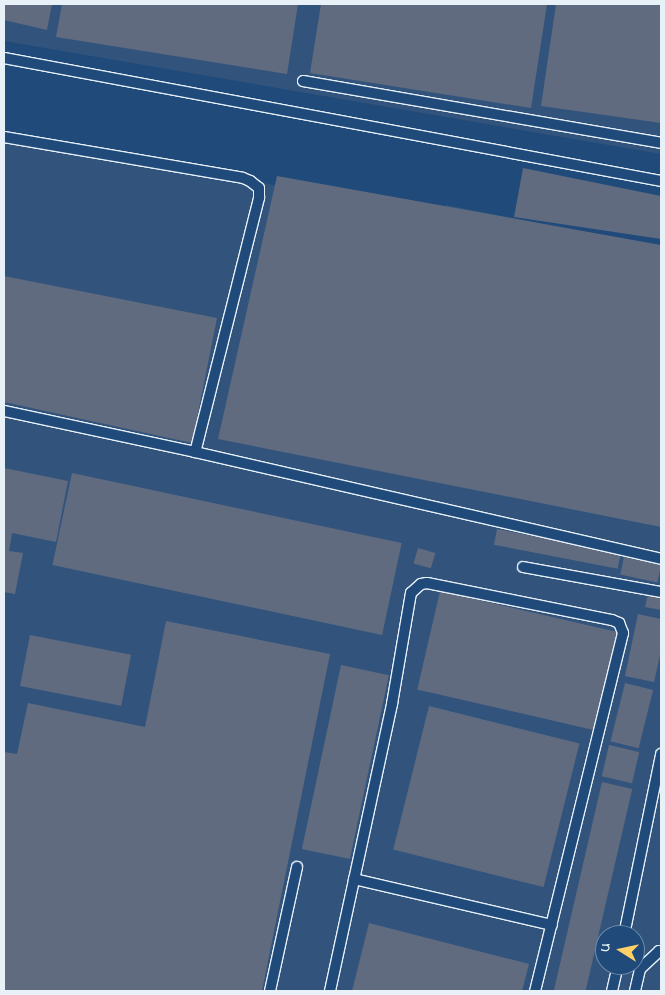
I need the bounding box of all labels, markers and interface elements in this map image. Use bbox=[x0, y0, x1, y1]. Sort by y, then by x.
north arrow bbox=[595, 925, 645, 975]
text: U bbox=[595, 941, 617, 954]

